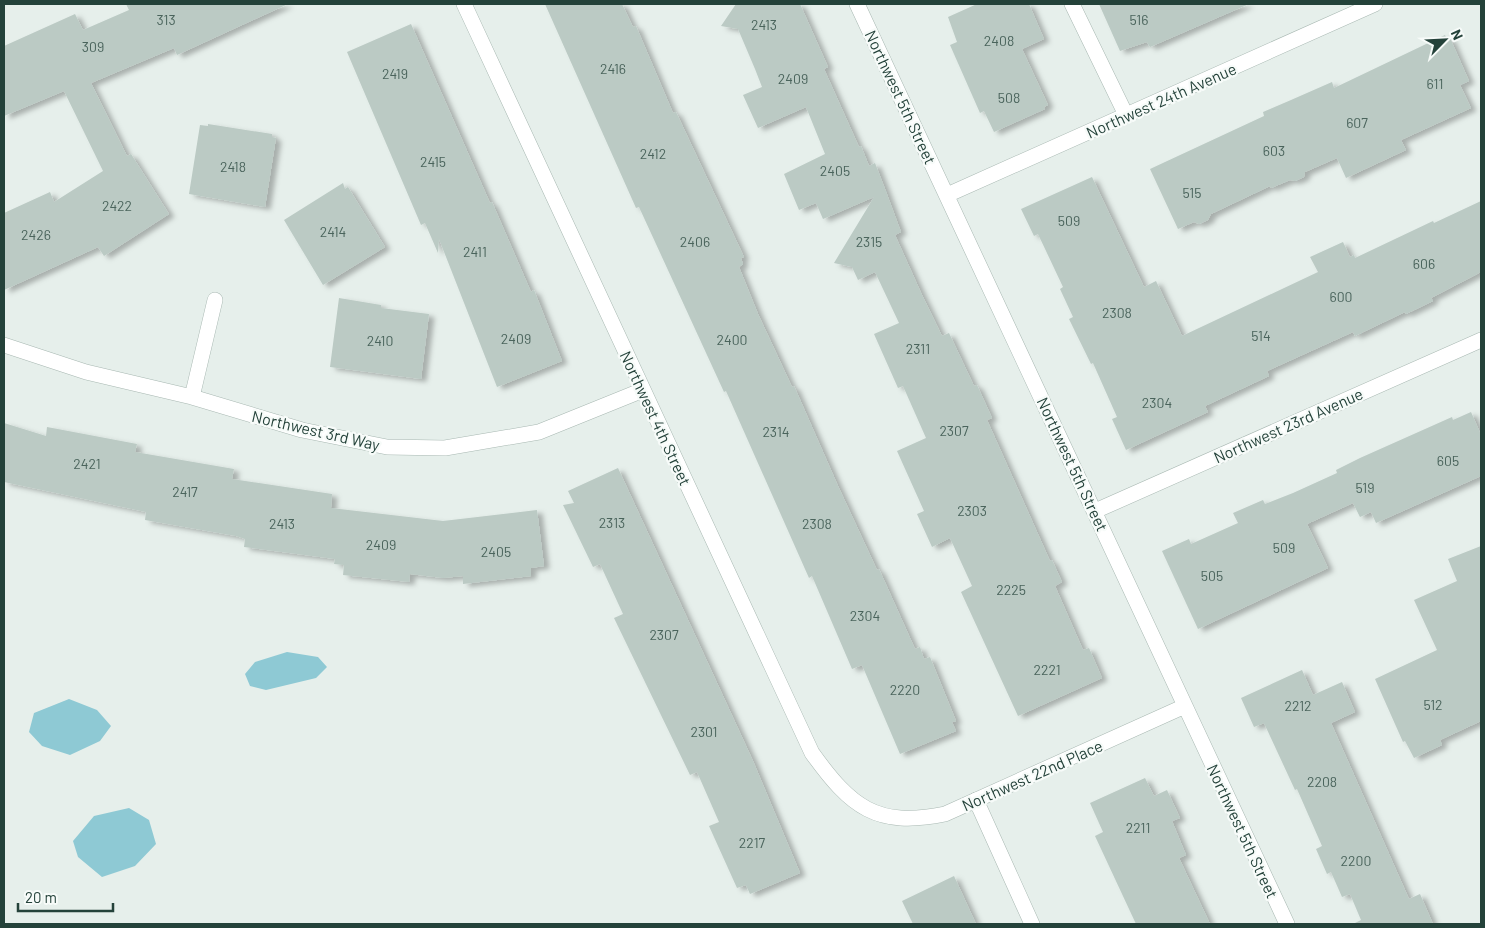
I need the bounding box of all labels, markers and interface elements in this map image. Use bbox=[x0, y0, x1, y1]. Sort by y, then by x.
house number: 313 bbox=[156, 11, 176, 28]
house number: 516 bbox=[1130, 11, 1148, 28]
north arrow bbox=[1420, 15, 1470, 65]
house number: 2413 bbox=[751, 16, 777, 33]
street label: Northwest 5th Street bbox=[862, 27, 940, 167]
text: N bbox=[1448, 27, 1467, 42]
house number: 2408 bbox=[984, 32, 1014, 49]
house number: 309 bbox=[82, 38, 104, 55]
street label: Northwest 24th Avenue bbox=[1083, 58, 1239, 142]
house number: 2416 bbox=[600, 60, 626, 77]
house number: 2419 bbox=[382, 65, 408, 82]
house number: 2409 bbox=[778, 70, 808, 87]
house number: 611 bbox=[1427, 75, 1443, 92]
house number: 508 bbox=[998, 89, 1020, 106]
house number: 607 bbox=[1346, 114, 1368, 131]
house number: 603 bbox=[1263, 142, 1285, 159]
house number: 2412 bbox=[640, 145, 666, 162]
house number: 2415 bbox=[420, 153, 446, 170]
house number: 2418 bbox=[220, 158, 246, 175]
house number: 2405 bbox=[820, 162, 850, 179]
house number: 515 bbox=[1183, 184, 1201, 201]
house number: 2422 bbox=[102, 197, 132, 214]
house number: 509 bbox=[1058, 212, 1080, 229]
house number: 2414 bbox=[320, 223, 346, 240]
house number: 2426 bbox=[21, 226, 51, 243]
house number: 2406 bbox=[680, 233, 710, 250]
house number: 2315 bbox=[856, 233, 882, 250]
house number: 2411 bbox=[463, 243, 487, 260]
house number: 606 bbox=[1413, 255, 1435, 272]
house number: 600 bbox=[1329, 288, 1353, 305]
house number: 2308 bbox=[1102, 304, 1132, 321]
house number: 514 bbox=[1251, 327, 1271, 344]
house number: 2409 bbox=[501, 330, 531, 347]
house number: 2400 bbox=[716, 331, 748, 348]
house number: 2410 bbox=[367, 332, 393, 349]
house number: 2311 bbox=[906, 340, 930, 357]
street label: Northwest 4th Street bbox=[616, 348, 696, 488]
street label: Northwest 23rd Avenue bbox=[1210, 383, 1366, 467]
street label: Northwest 5th Street bbox=[1034, 394, 1112, 534]
house number: 2304 bbox=[1142, 394, 1172, 411]
street label: Northwest 3rd Way bbox=[250, 406, 383, 454]
house number: 2307 bbox=[939, 422, 969, 439]
house number: 2314 bbox=[762, 423, 790, 440]
house number: 605 bbox=[1437, 452, 1459, 469]
house number: 2421 bbox=[73, 455, 101, 472]
house number: 519 bbox=[1356, 479, 1375, 496]
house number: 2417 bbox=[172, 483, 198, 500]
house number: 2303 bbox=[957, 502, 987, 519]
house number: 2313 bbox=[599, 514, 625, 531]
house number: 2413 bbox=[269, 515, 295, 532]
house number: 2308 bbox=[802, 515, 832, 532]
house number: 2409 bbox=[366, 536, 396, 553]
house number: 509 bbox=[1273, 539, 1295, 556]
house number: 2405 bbox=[481, 543, 511, 560]
house number: 505 bbox=[1201, 567, 1223, 584]
house number: 2225 bbox=[996, 581, 1026, 598]
house number: 2304 bbox=[850, 607, 880, 624]
house number: 2307 bbox=[649, 626, 679, 643]
house number: 2221 bbox=[1033, 661, 1061, 678]
house number: 2220 bbox=[890, 681, 920, 698]
house number: 512 bbox=[1423, 696, 1443, 713]
house number: 2212 bbox=[1284, 697, 1312, 714]
house number: 2301 bbox=[690, 723, 718, 740]
street label: Northwest 22nd Place bbox=[959, 735, 1105, 815]
street label: Northwest 5th Street bbox=[1204, 761, 1282, 901]
house number: 2208 bbox=[1307, 773, 1337, 790]
house number: 2211 bbox=[1126, 819, 1150, 836]
house number: 2217 bbox=[739, 834, 766, 851]
house number: 2200 bbox=[1341, 852, 1371, 869]
scale bar bbox=[18, 880, 112, 912]
text: 20 m bbox=[25, 888, 57, 906]

